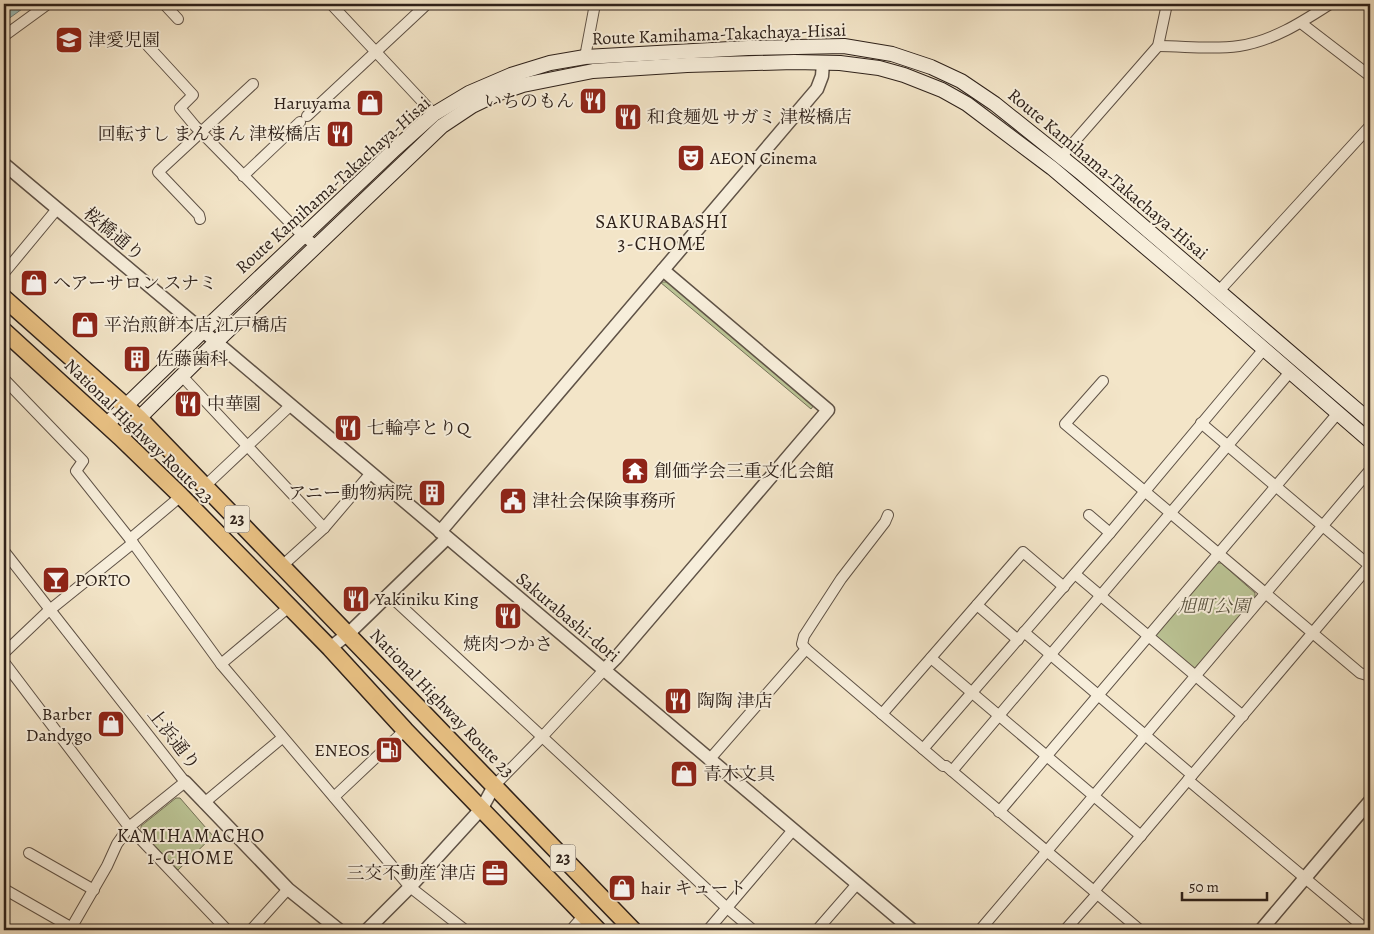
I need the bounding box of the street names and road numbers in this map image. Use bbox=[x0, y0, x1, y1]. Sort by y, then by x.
street label: Route Kamihama-Takachaya-Hisai bbox=[591, 18, 847, 50]
street label: Route Kamihama-Takachaya-Hisai bbox=[1003, 83, 1213, 265]
street label: Route Kamihama-Takachaya-Hisai bbox=[230, 91, 436, 279]
street label: 桜橋通り bbox=[79, 202, 149, 266]
street label: National Highway Route 23 bbox=[59, 353, 219, 509]
road number: 23 bbox=[224, 506, 250, 532]
street label: Sakurabashi-dori bbox=[511, 567, 625, 667]
street label: National Highway Route 23 bbox=[364, 623, 520, 783]
street label: 上浜通り bbox=[142, 703, 206, 775]
road number: 23 bbox=[550, 844, 576, 871]

